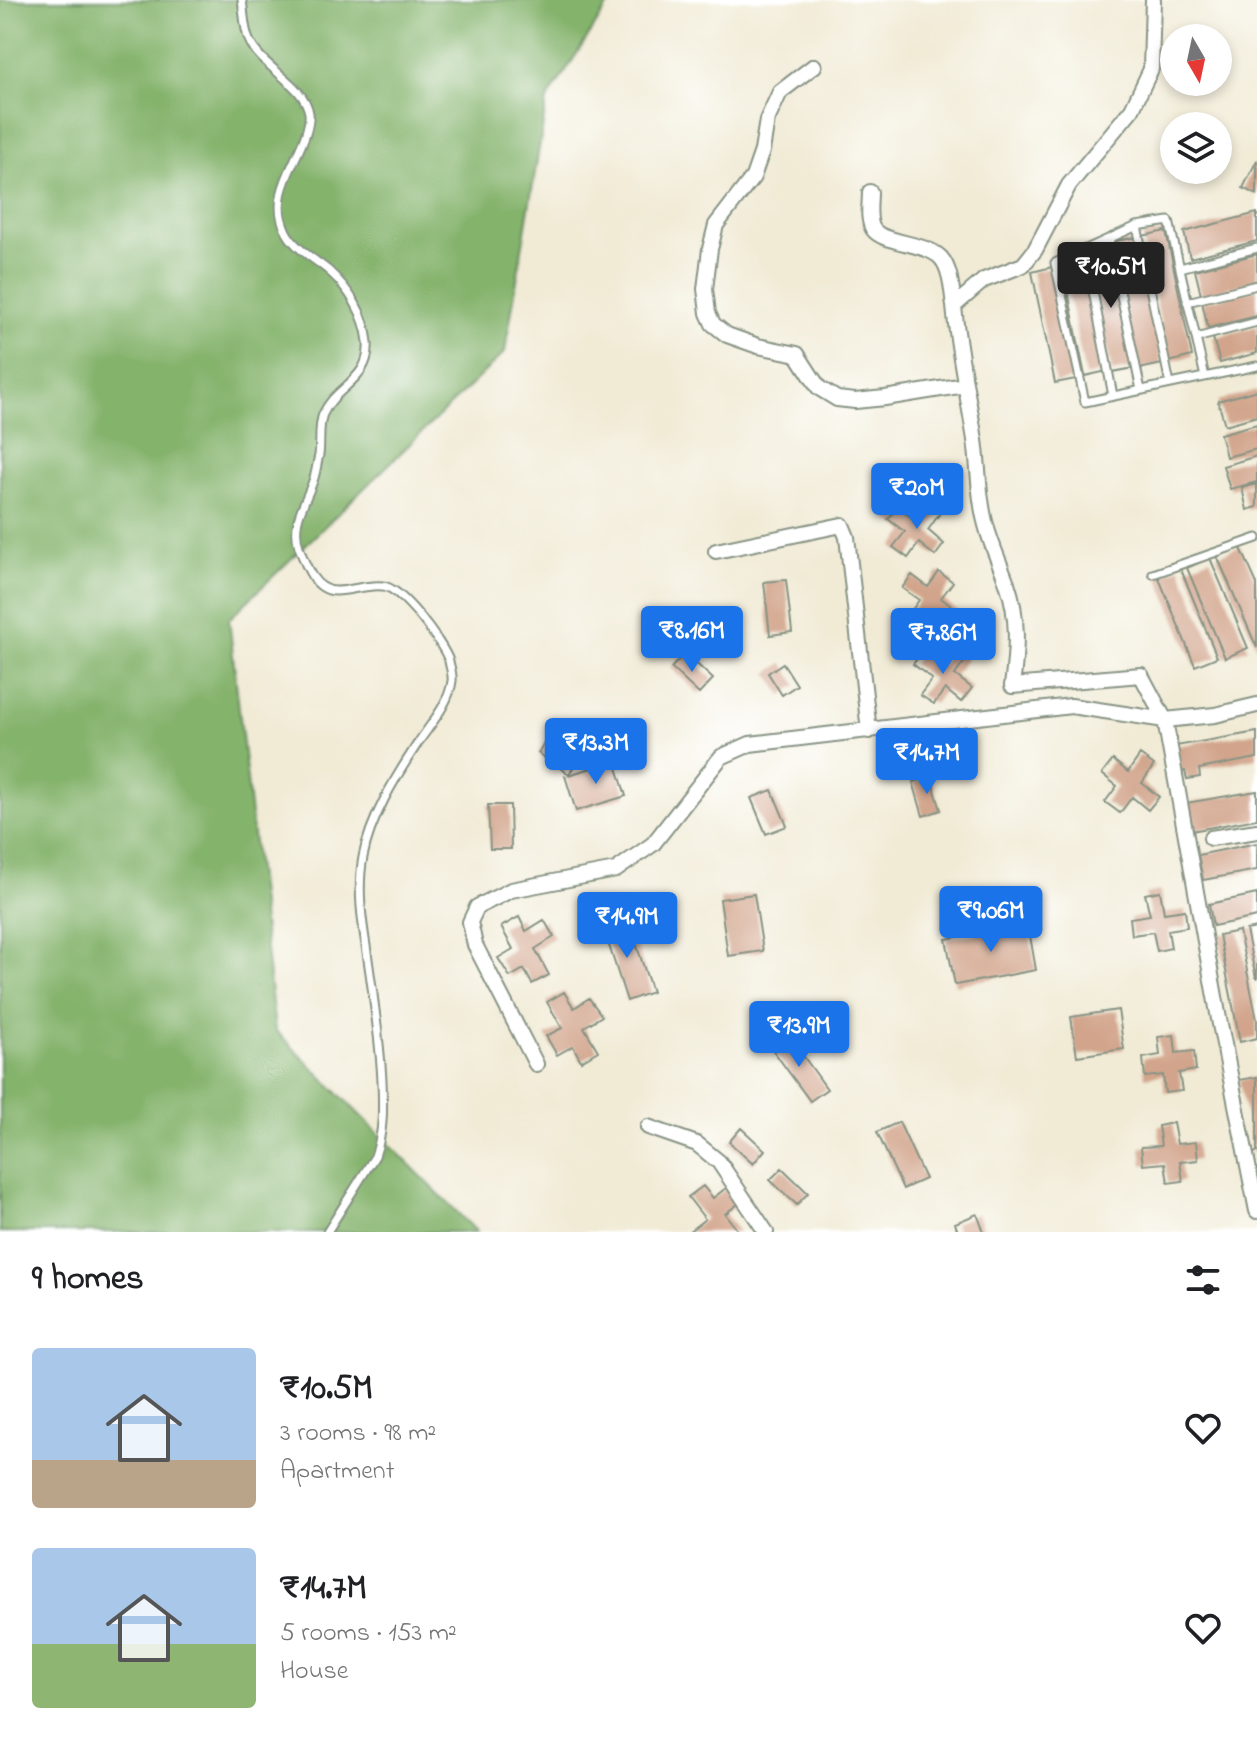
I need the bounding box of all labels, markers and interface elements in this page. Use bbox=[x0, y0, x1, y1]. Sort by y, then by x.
north arrow bbox=[1160, 24, 1232, 96]
map controls bbox=[1160, 24, 1232, 184]
button: layers bbox=[1160, 112, 1232, 184]
pin: ₹10.5M bbox=[1046, 242, 1176, 310]
text: ₹10.5M bbox=[1075, 249, 1147, 287]
pin: ₹20M bbox=[870, 463, 964, 531]
text: ₹20M bbox=[889, 470, 945, 508]
pin: ₹8.16M bbox=[627, 606, 757, 674]
pin: ₹7.86M bbox=[878, 608, 1008, 676]
text: ₹8.16M bbox=[659, 613, 725, 651]
text: ₹7.86M bbox=[909, 615, 977, 653]
pin: ₹13.3M bbox=[531, 718, 661, 786]
text: ₹13.3M bbox=[563, 725, 629, 763]
pin: ₹14.7M bbox=[862, 728, 992, 796]
text: ₹14.7M bbox=[894, 735, 960, 773]
pin: ₹9.06M bbox=[926, 886, 1056, 954]
pin: ₹14.9M bbox=[562, 892, 692, 960]
text: ₹9.06M bbox=[957, 893, 1025, 931]
text: ₹14.9M bbox=[595, 899, 659, 937]
pin: ₹13.9M bbox=[734, 1001, 864, 1069]
text: ₹13.9M bbox=[767, 1008, 831, 1046]
text: 9 homes bbox=[32, 1255, 144, 1305]
icon: filters bbox=[1181, 1258, 1225, 1302]
text: ₹10.5M bbox=[280, 1365, 373, 1415]
icon: home bbox=[96, 1380, 192, 1476]
icon: heart bbox=[1181, 1406, 1225, 1450]
text: 3 rooms · 98 m² bbox=[280, 1415, 436, 1453]
text: Apartment bbox=[280, 1453, 394, 1491]
text: ₹14.7M bbox=[280, 1565, 367, 1615]
icon: home bbox=[96, 1580, 192, 1676]
icon: heart bbox=[1181, 1606, 1225, 1650]
text: 5 rooms · 153 m² bbox=[280, 1615, 457, 1653]
text: House bbox=[280, 1653, 348, 1691]

